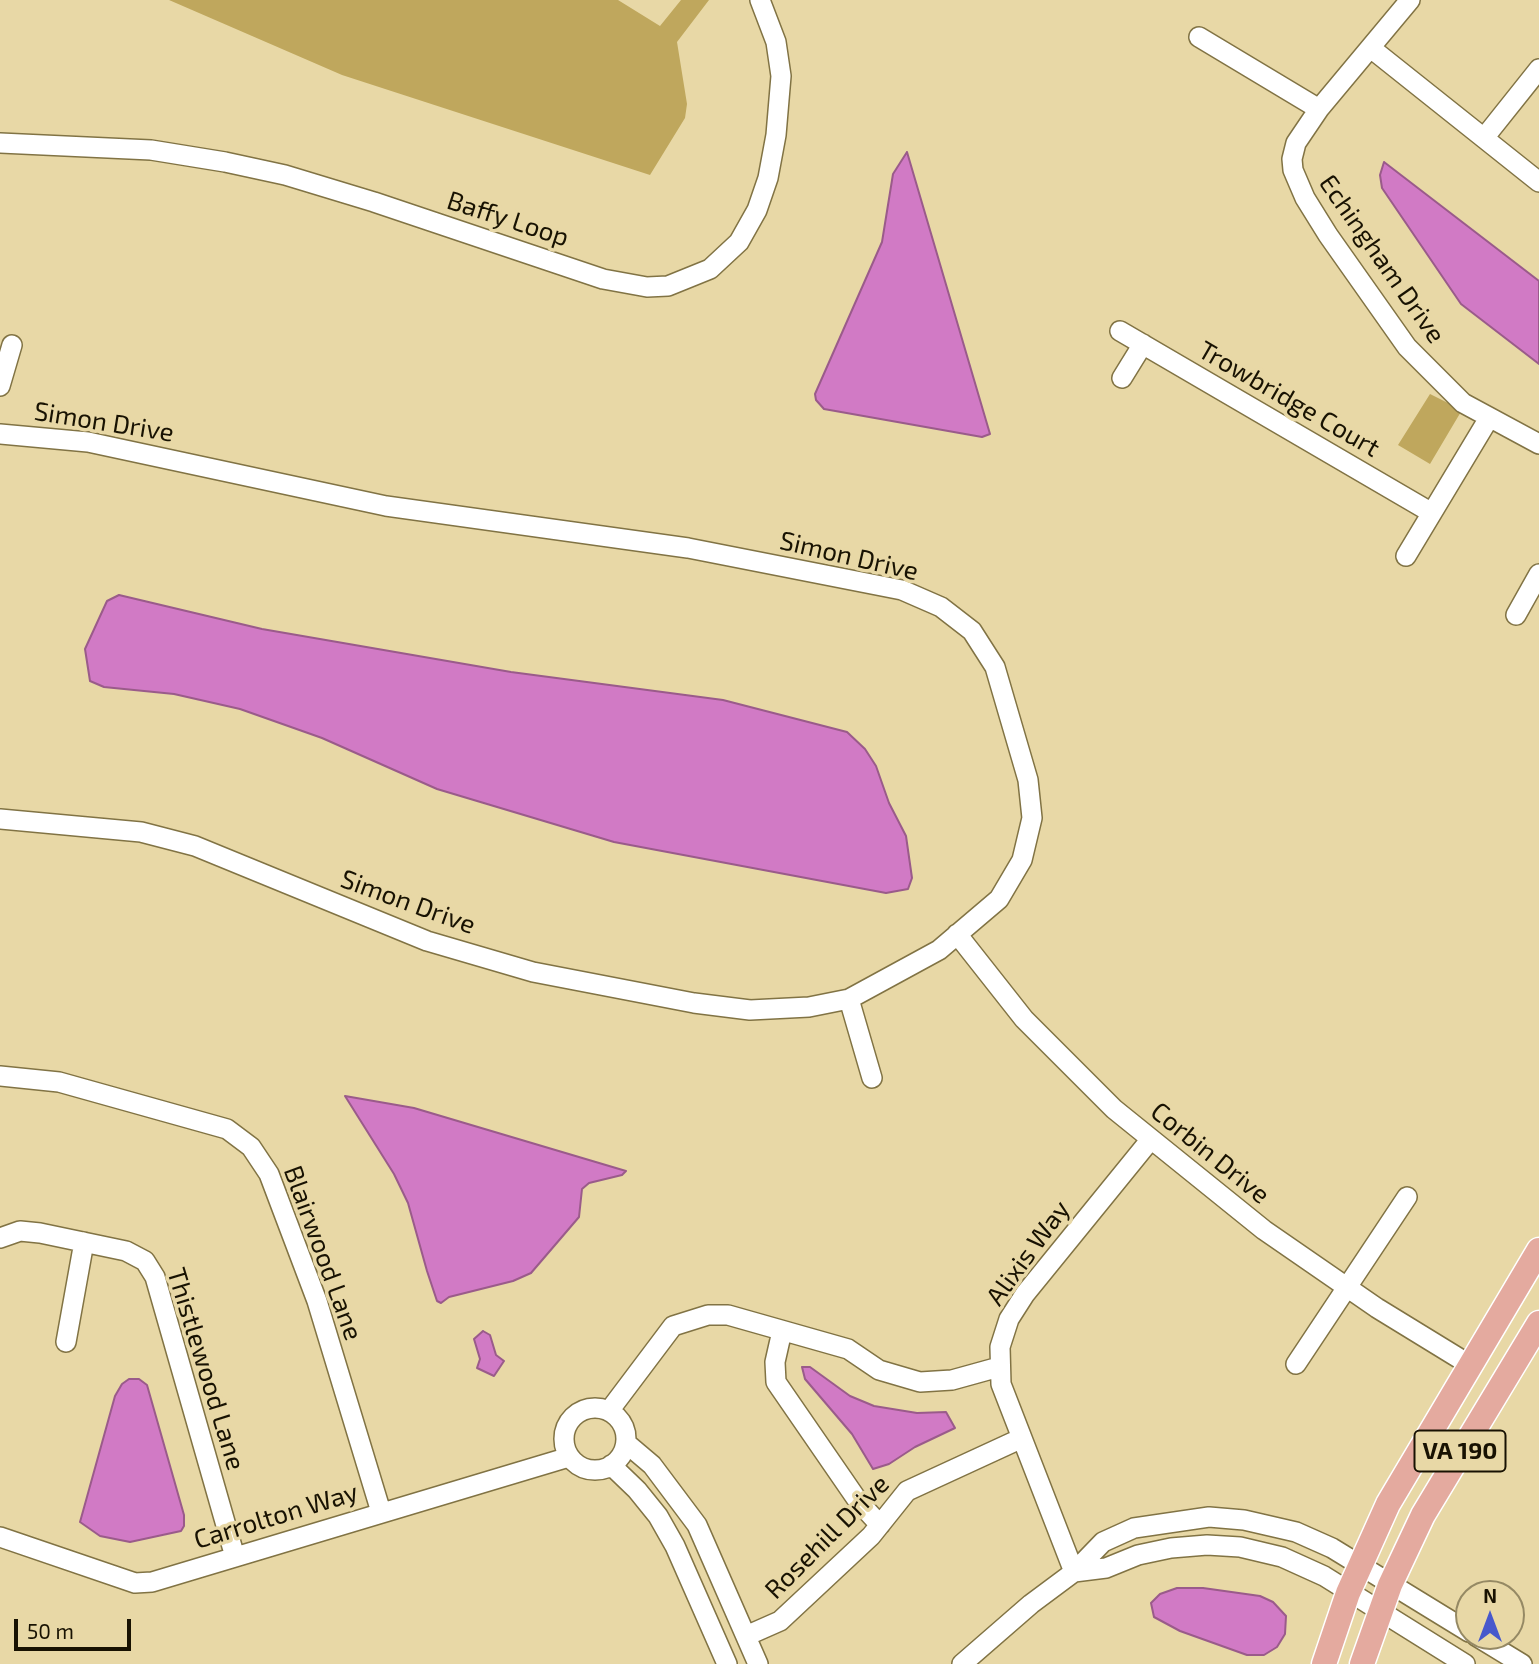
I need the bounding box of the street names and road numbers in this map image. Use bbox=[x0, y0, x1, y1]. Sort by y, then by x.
street label: Echingham Drive bbox=[1312, 169, 1452, 349]
street label: Baffy Loop bbox=[443, 185, 573, 253]
street label: Trowbridge Court bbox=[1193, 334, 1385, 464]
street label: Simon Drive bbox=[32, 396, 176, 448]
street label: Simon Drive bbox=[777, 525, 921, 587]
street label: Simon Drive bbox=[336, 863, 480, 941]
street label: Corbin Drive bbox=[1144, 1096, 1276, 1210]
street label: Blairwood Lane bbox=[277, 1162, 369, 1344]
street label: Alixis Way bbox=[980, 1195, 1076, 1311]
street label: Thistlewood Lane bbox=[160, 1264, 252, 1474]
road number: VA 190 bbox=[1414, 1430, 1506, 1471]
street label: Rosehill Drive bbox=[759, 1469, 895, 1605]
street label: Carrolton Way bbox=[190, 1476, 362, 1556]

